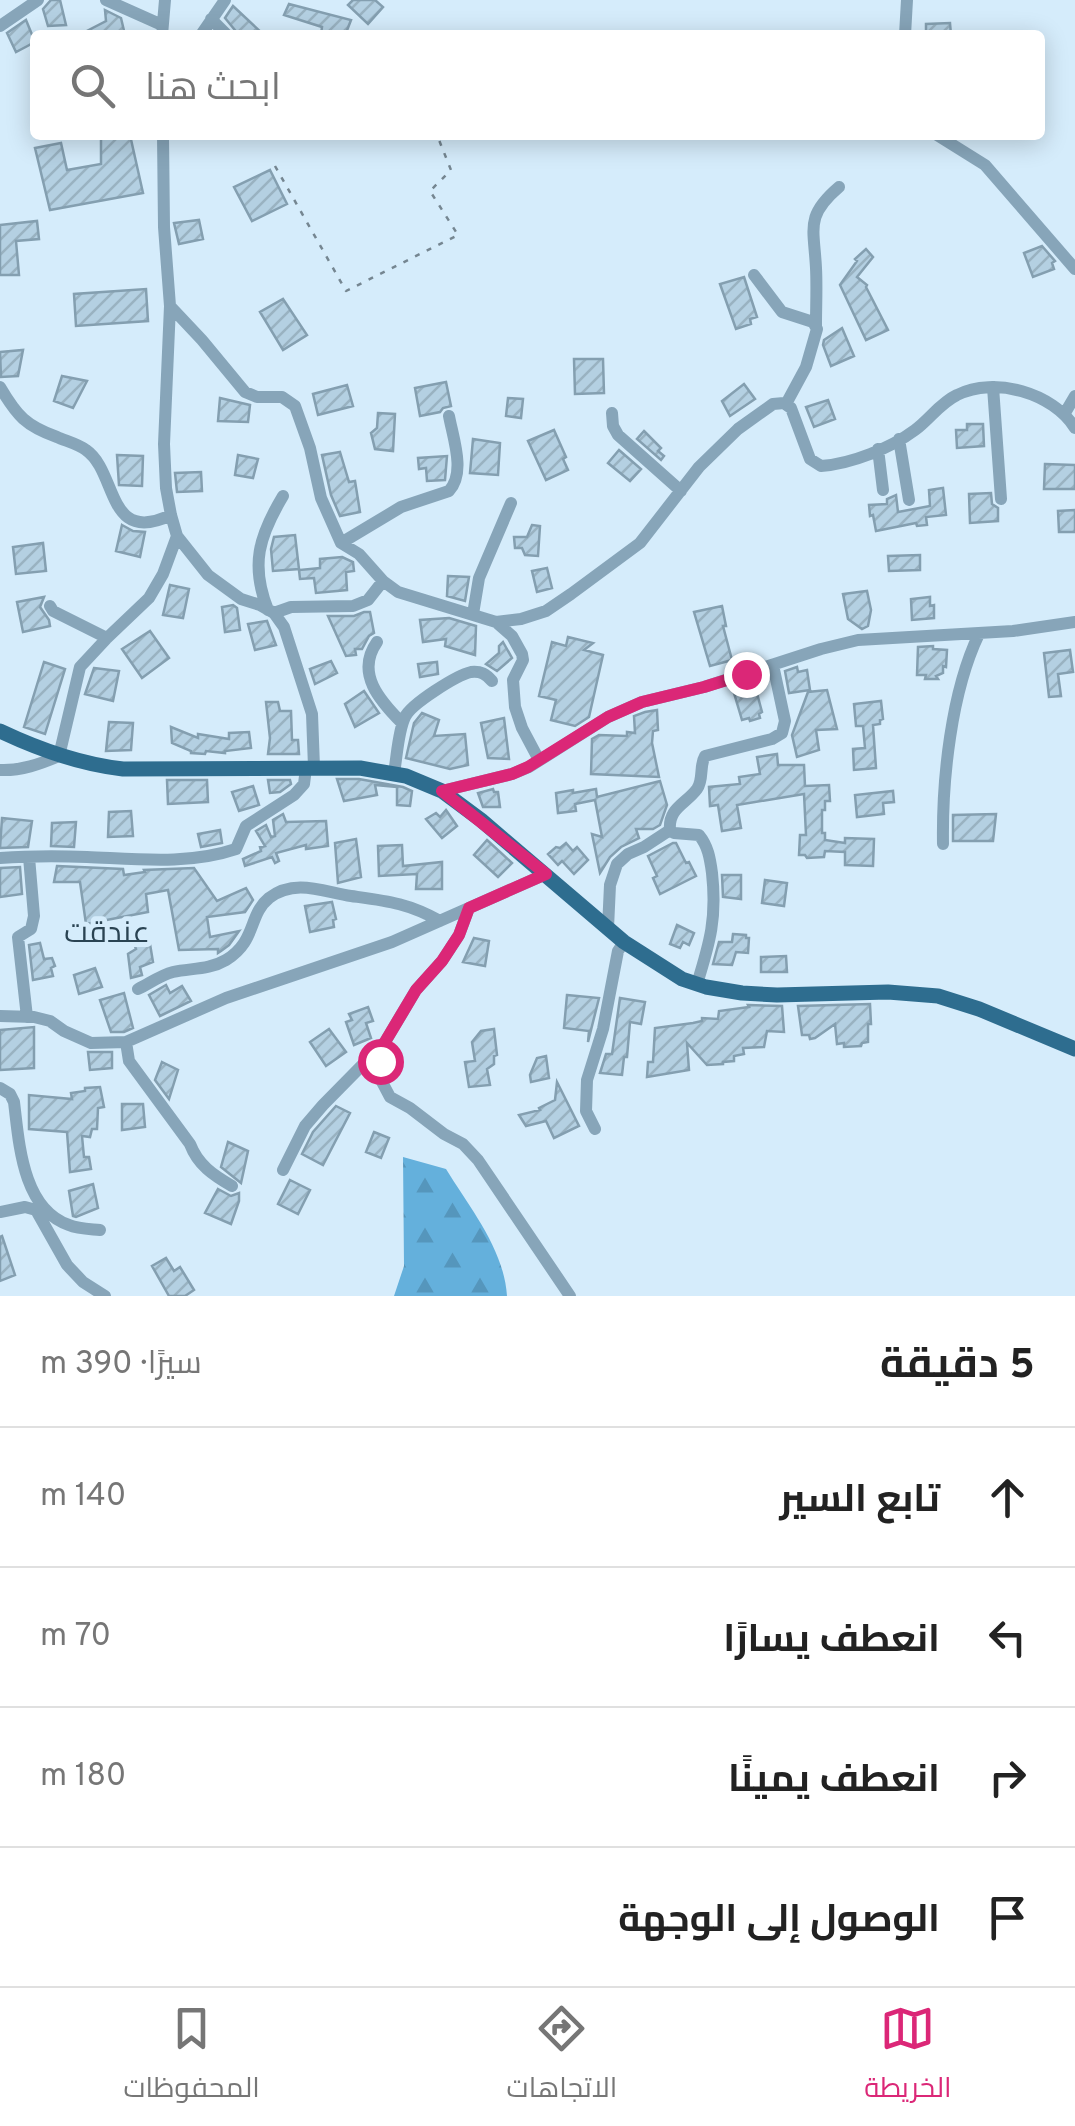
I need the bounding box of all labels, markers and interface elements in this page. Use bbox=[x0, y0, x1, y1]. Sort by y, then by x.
search box bbox=[30, 30, 1045, 140]
icon: search bbox=[65, 58, 120, 113]
text: ابحث هنا bbox=[145, 65, 281, 114]
route end bbox=[724, 652, 770, 698]
district label: عندقت bbox=[64, 916, 150, 953]
route start bbox=[358, 1039, 404, 1085]
text: 5 دقيقة bbox=[880, 1340, 1035, 1393]
text: سيرًا · 390 m bbox=[40, 1345, 202, 1385]
icon: ahead bbox=[980, 1470, 1035, 1525]
text: 140 m bbox=[40, 1477, 126, 1517]
text: تابع السير bbox=[779, 1477, 940, 1526]
icon: left bbox=[980, 1610, 1035, 1665]
text: 70 m bbox=[40, 1617, 111, 1657]
text: انعطف يسارًا bbox=[723, 1617, 940, 1666]
icon: right bbox=[980, 1750, 1035, 1805]
text: 180 m bbox=[40, 1757, 126, 1797]
text: انعطف يمينًا bbox=[728, 1757, 940, 1806]
icon: arrive bbox=[980, 1890, 1035, 1945]
text: الوصول إلى الوجهة bbox=[618, 1897, 940, 1946]
tab: المحفوظات bbox=[123, 2001, 260, 2113]
tab: الاتجاهات bbox=[507, 2001, 617, 2113]
tab: الخريطة bbox=[864, 2001, 952, 2113]

